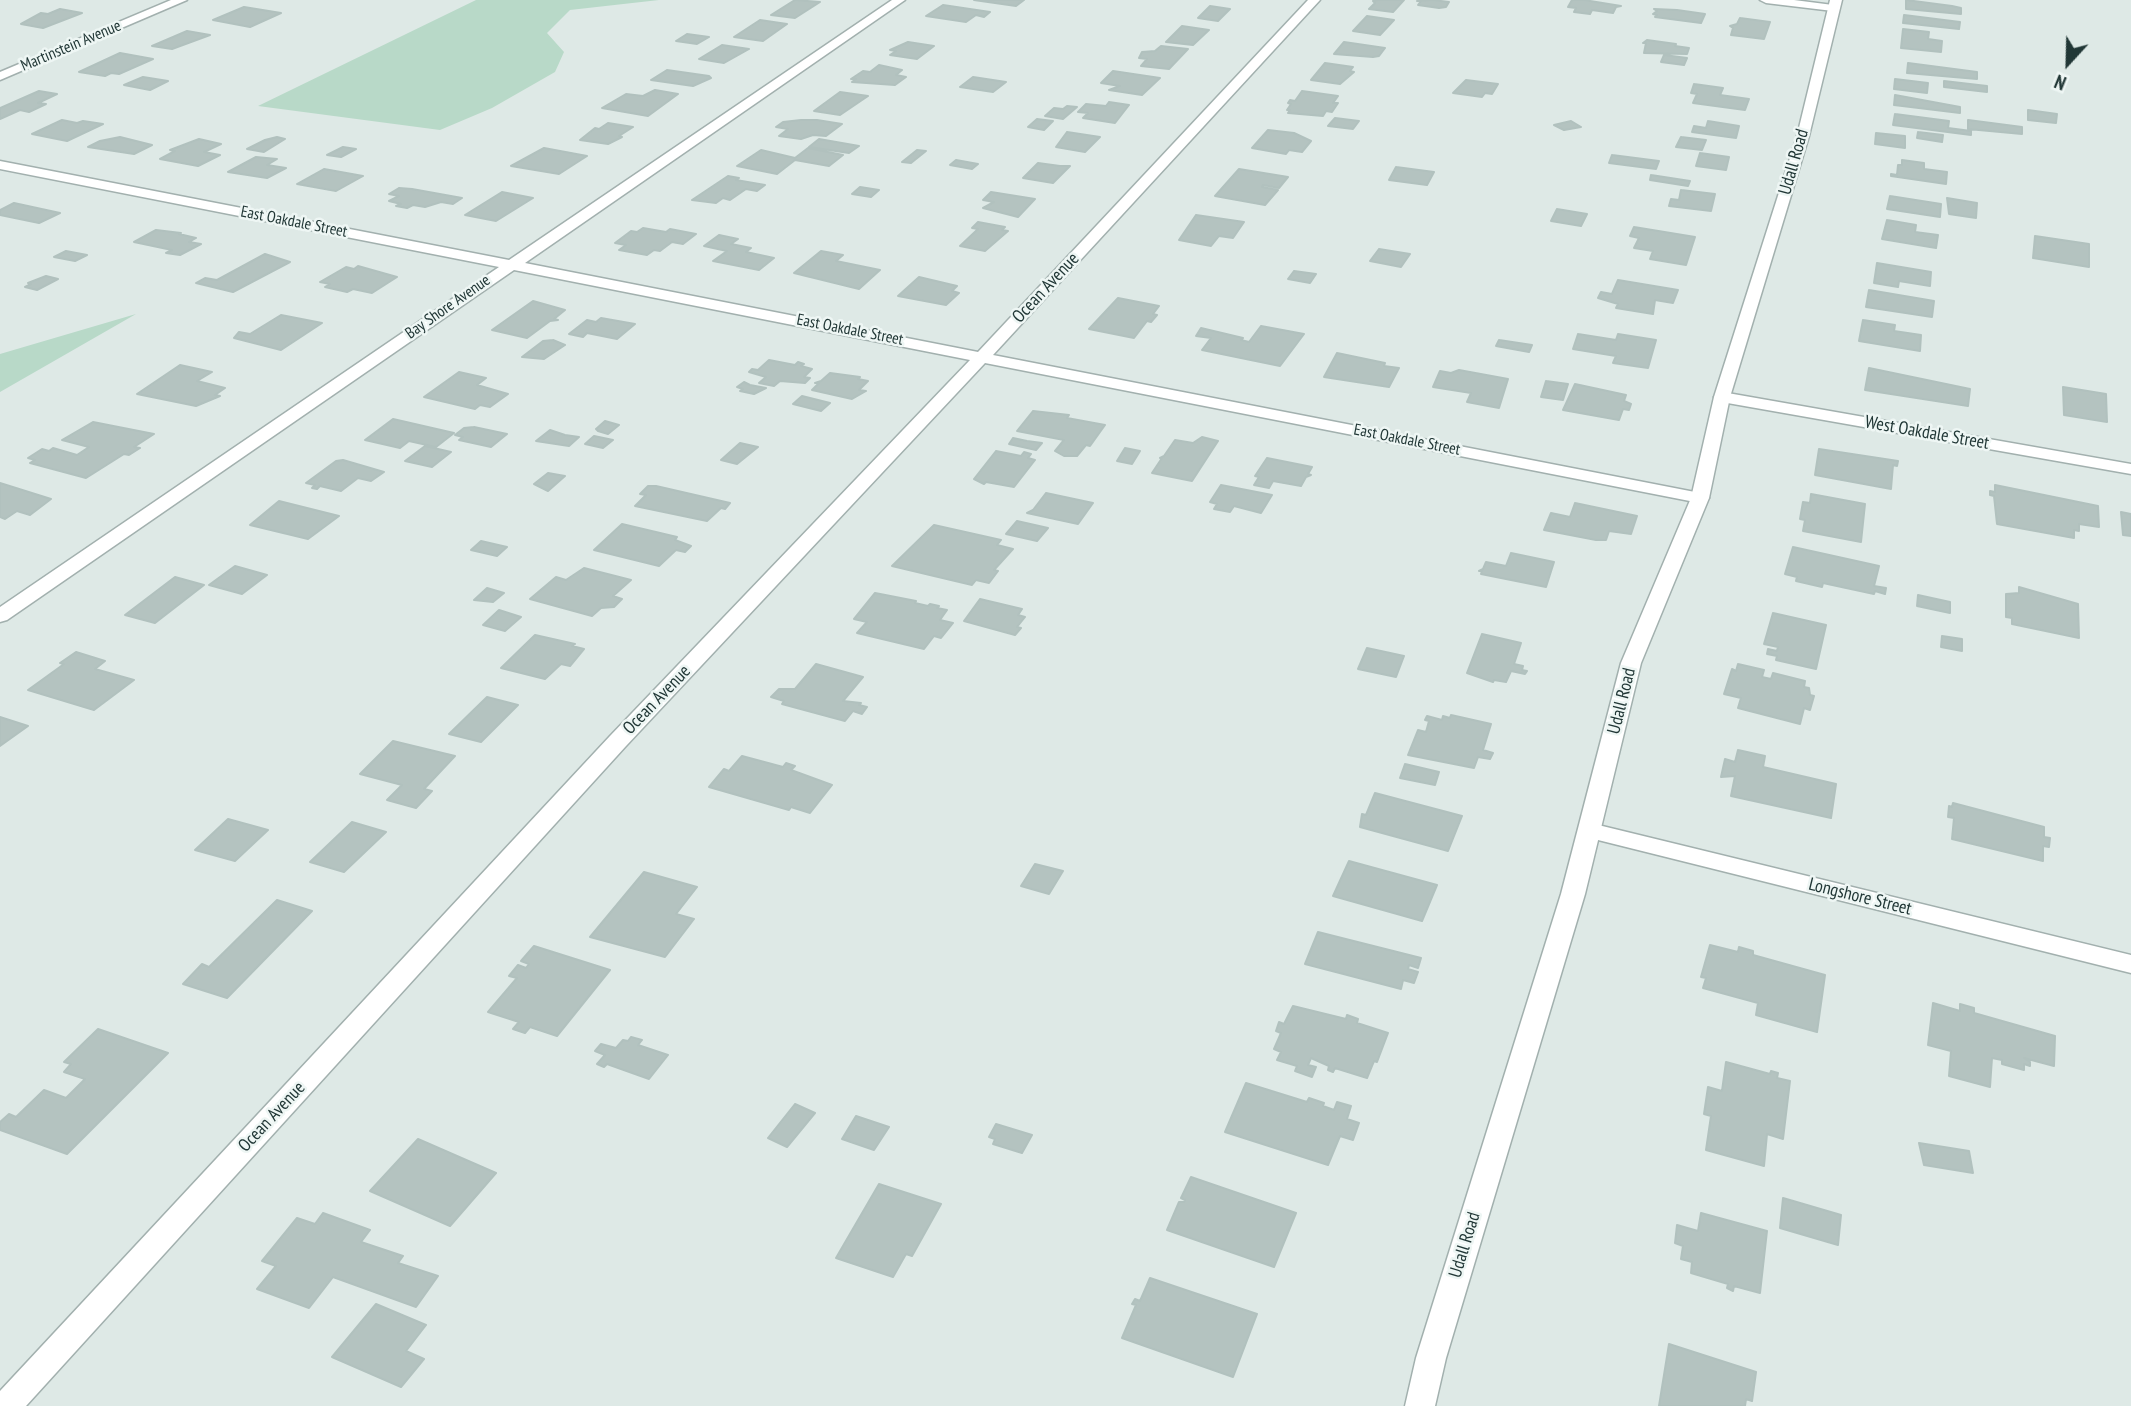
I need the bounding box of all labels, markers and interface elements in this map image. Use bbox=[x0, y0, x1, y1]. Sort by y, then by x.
street label: Martinstein Avenue bbox=[18, 16, 124, 76]
north arrow bbox=[2033, 28, 2103, 98]
text: N bbox=[2051, 69, 2069, 96]
street label: Udall Road bbox=[1774, 127, 1814, 197]
street label: East Oakdale Street bbox=[239, 202, 349, 242]
street label: Ocean Avenue bbox=[1008, 249, 1084, 327]
street label: Bay Shore Avenue bbox=[402, 271, 494, 343]
street label: East Oakdale Street bbox=[795, 310, 905, 350]
street label: West Oakdale Street bbox=[1863, 411, 1991, 455]
street label: East Oakdale Street bbox=[1352, 420, 1462, 460]
street label: Ocean Avenue bbox=[619, 661, 695, 739]
street label: Udall Road bbox=[1603, 666, 1641, 736]
street label: Longshore Street bbox=[1806, 874, 1914, 920]
street label: Ocean Avenue bbox=[234, 1078, 310, 1156]
street label: Udall Road bbox=[1445, 1210, 1485, 1280]

